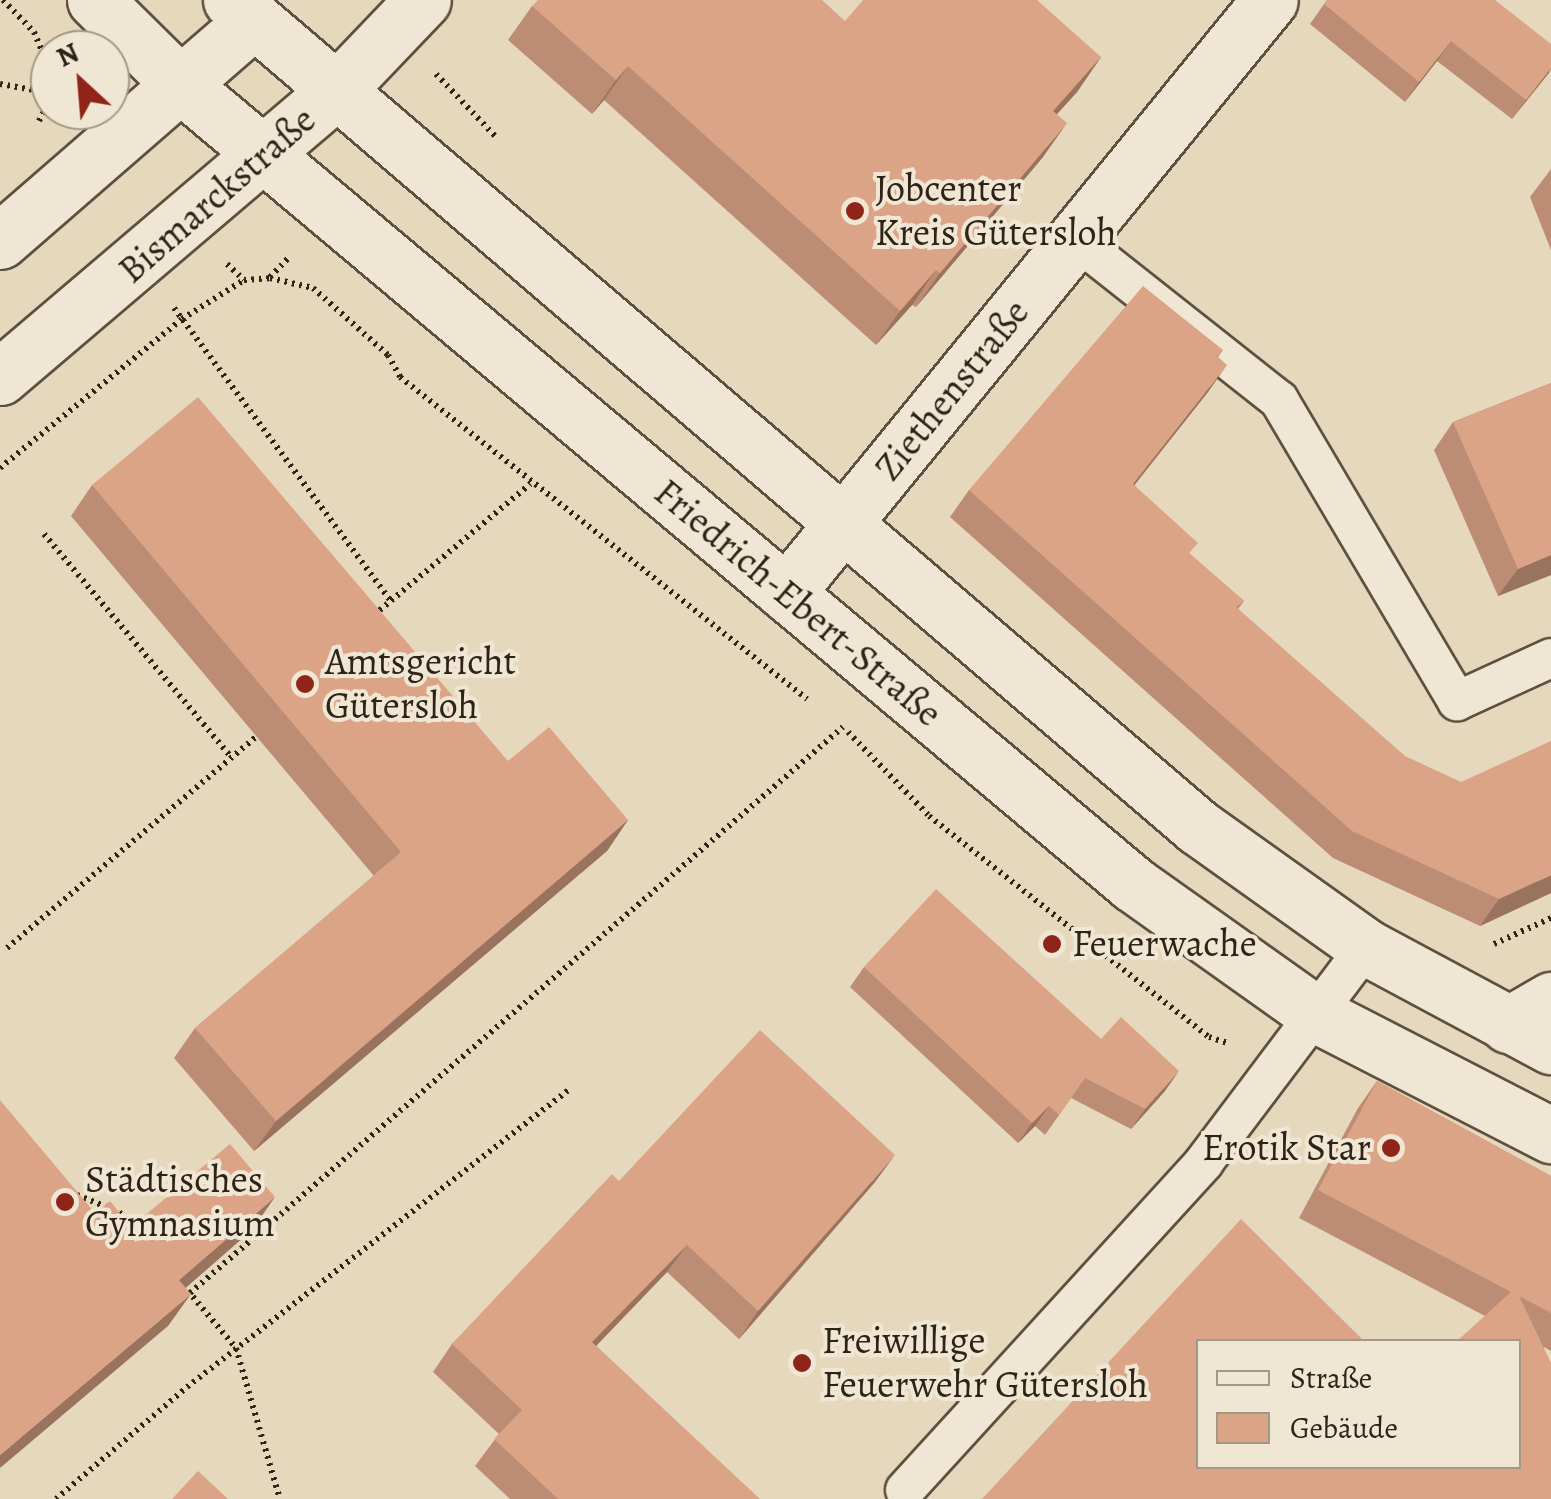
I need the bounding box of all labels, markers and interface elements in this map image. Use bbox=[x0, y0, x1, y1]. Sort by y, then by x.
north arrow bbox=[30, 30, 130, 130]
text: N bbox=[50, 33, 85, 76]
street label: Bismarckstraße bbox=[109, 97, 325, 293]
place label: Jobcenter Kreis Gütersloh bbox=[875, 166, 1117, 255]
marker: Jobcenter Kreis Gütersloh bbox=[844, 200, 866, 222]
street label: Ziethenstraße bbox=[865, 290, 1039, 490]
street label: Friedrich-Ebert-Straße bbox=[645, 470, 951, 736]
place label: Amtsgericht Gütersloh bbox=[325, 639, 516, 728]
marker: Amtsgericht Gütersloh bbox=[294, 673, 316, 695]
place label: Feuerwache bbox=[1072, 921, 1257, 967]
marker: Feuerwache bbox=[1041, 933, 1063, 955]
place label: Erotik Star bbox=[1202, 1125, 1371, 1171]
marker: Erotik Star bbox=[1380, 1137, 1402, 1159]
place label: Städtisches Gymnasium bbox=[85, 1157, 275, 1246]
marker: Städtisches Gymnasium bbox=[54, 1191, 76, 1213]
place label: Freiwillige Feuerwehr Gütersloh bbox=[822, 1318, 1148, 1408]
legend bbox=[1196, 1339, 1521, 1469]
marker: Freiwillige Feuerwehr Gütersloh bbox=[791, 1352, 813, 1374]
text: Straße bbox=[1290, 1358, 1372, 1398]
text: Gebäude bbox=[1290, 1408, 1398, 1448]

